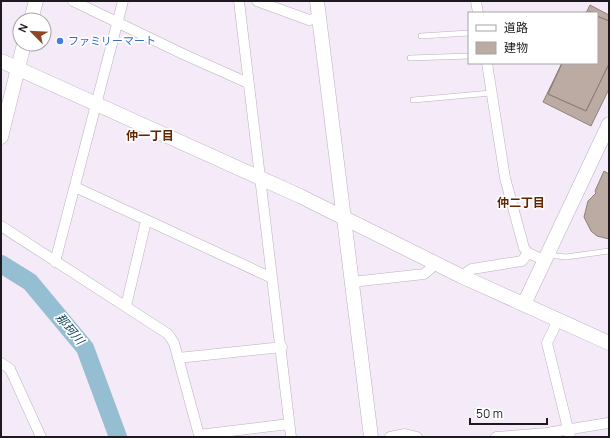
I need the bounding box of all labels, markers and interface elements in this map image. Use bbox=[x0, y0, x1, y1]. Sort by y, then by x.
north arrow bbox=[12, 12, 52, 52]
legend bbox=[468, 12, 598, 64]
text: 道路 bbox=[504, 19, 528, 36]
text: N bbox=[14, 21, 31, 34]
place label: ファミリーマート bbox=[68, 33, 156, 48]
marker: ファミリーマート bbox=[55, 36, 65, 46]
text: 建物 bbox=[504, 39, 528, 56]
district label: 仲一丁目 bbox=[126, 127, 174, 144]
district label: 仲二丁目 bbox=[497, 194, 545, 211]
water label: 那珂川 bbox=[52, 309, 90, 349]
scale bar bbox=[470, 400, 547, 426]
text: 50 m bbox=[476, 405, 503, 422]

